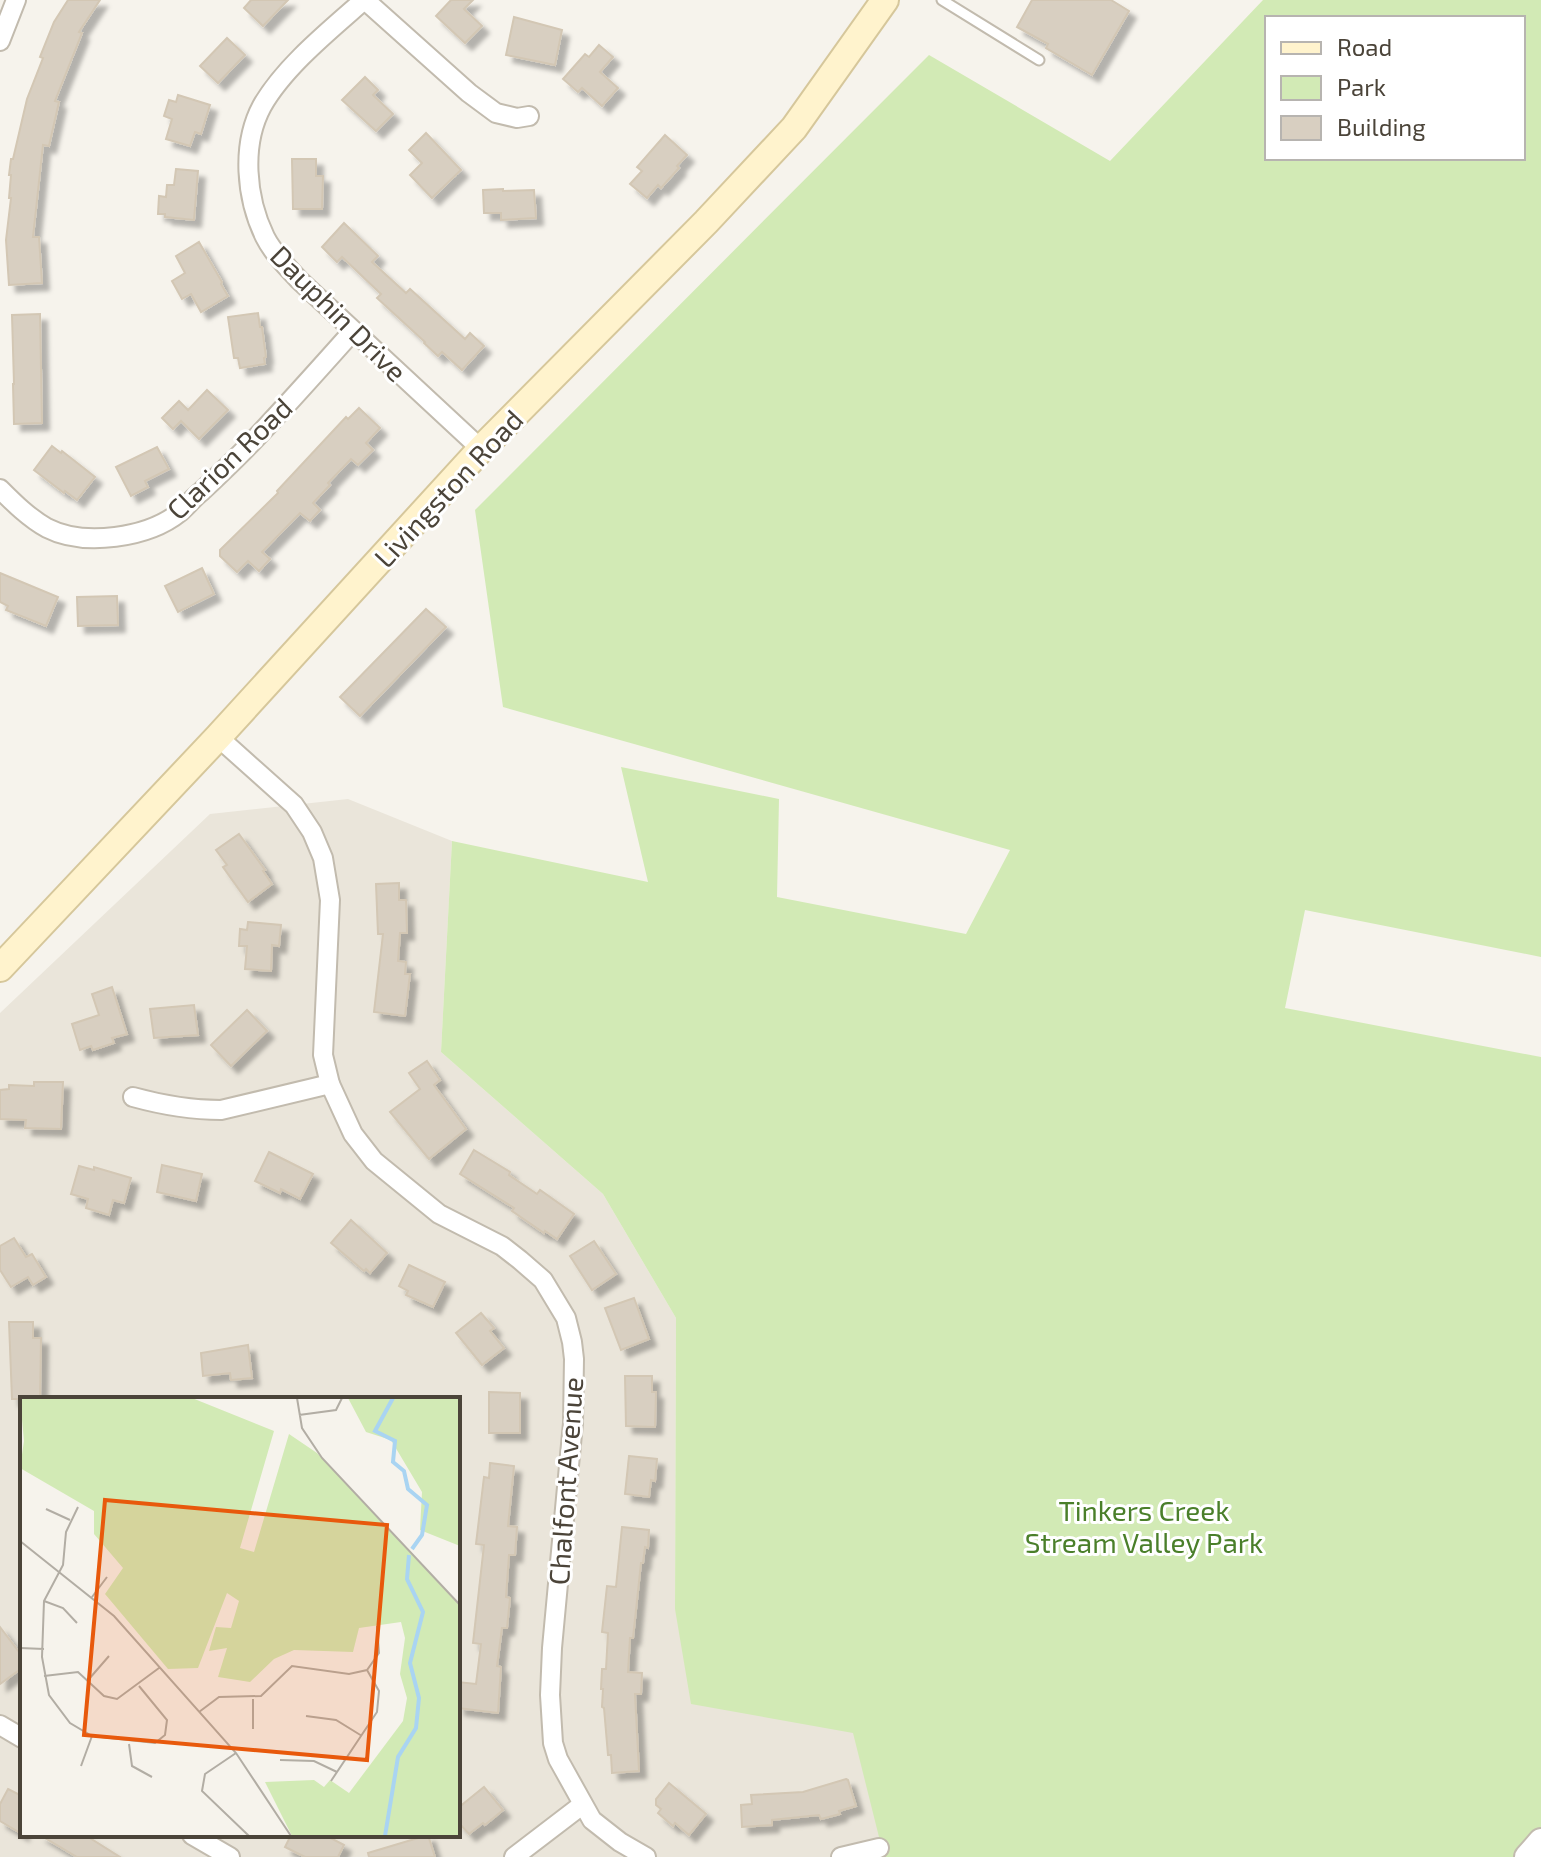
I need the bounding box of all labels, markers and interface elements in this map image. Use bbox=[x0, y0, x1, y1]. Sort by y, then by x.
legend bbox=[1265, 16, 1525, 160]
text: Road bbox=[1337, 32, 1392, 61]
text: Park bbox=[1337, 72, 1386, 101]
text: Building bbox=[1337, 112, 1426, 141]
street label: Dauphin Drive bbox=[264, 238, 414, 388]
street label: Clarion Road bbox=[159, 390, 299, 526]
street label: Livingston Road bbox=[366, 402, 530, 574]
street label: Chalfont Avenue bbox=[541, 1376, 589, 1586]
inset map bbox=[20, 1397, 460, 1837]
park label: Tinkers Creek Stream Valley Park bbox=[1025, 1493, 1263, 1559]

